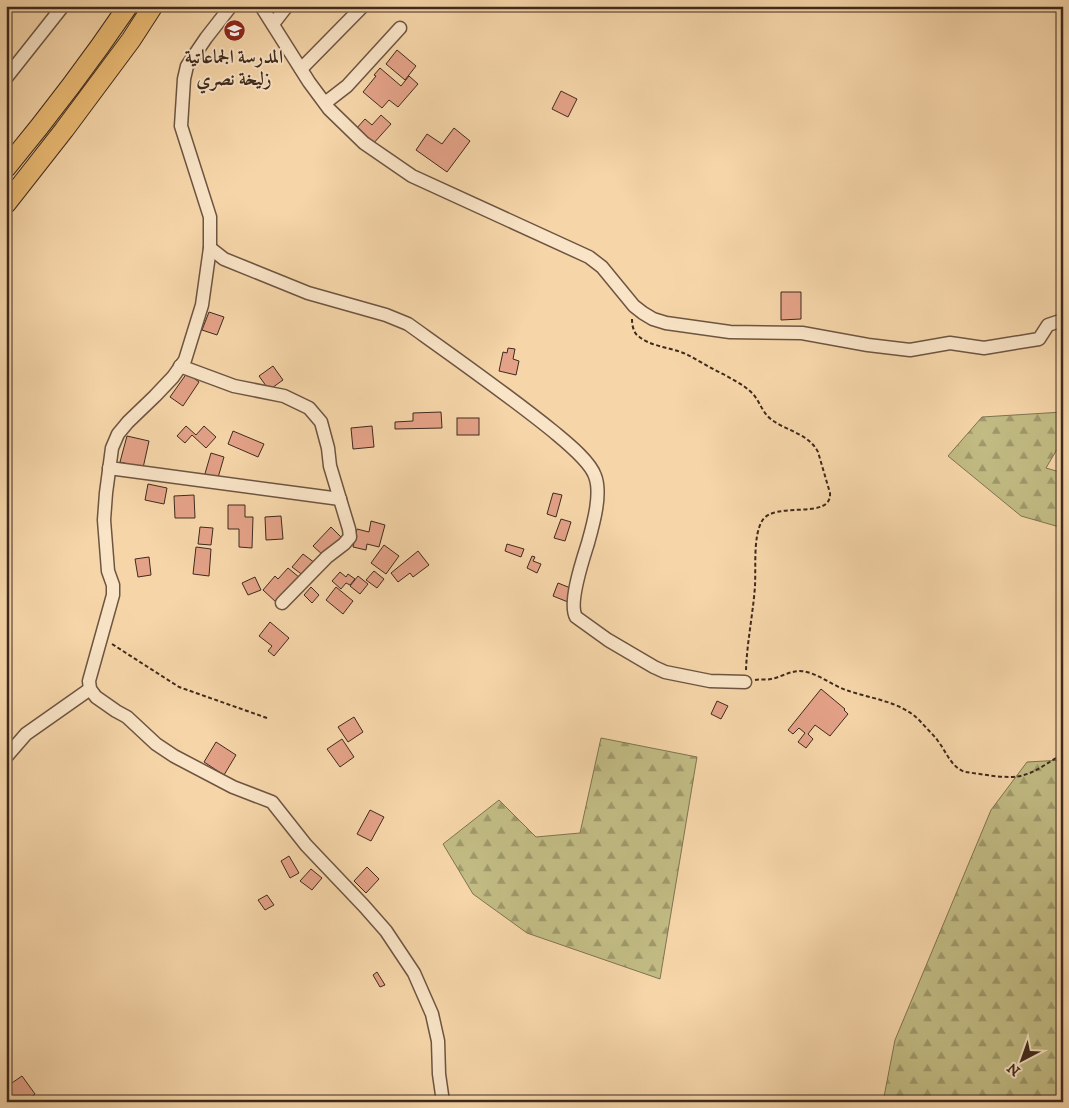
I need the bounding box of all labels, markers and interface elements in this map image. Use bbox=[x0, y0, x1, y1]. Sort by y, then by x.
school or university icon: المدرسة الجماعاتية زليخة نصري bbox=[222, 18, 246, 42]
place label: المدرسة الجماعاتية زليخة نصري bbox=[185, 46, 283, 94]
north arrow bbox=[996, 1036, 1046, 1086]
text: N bbox=[1004, 1058, 1024, 1080]

